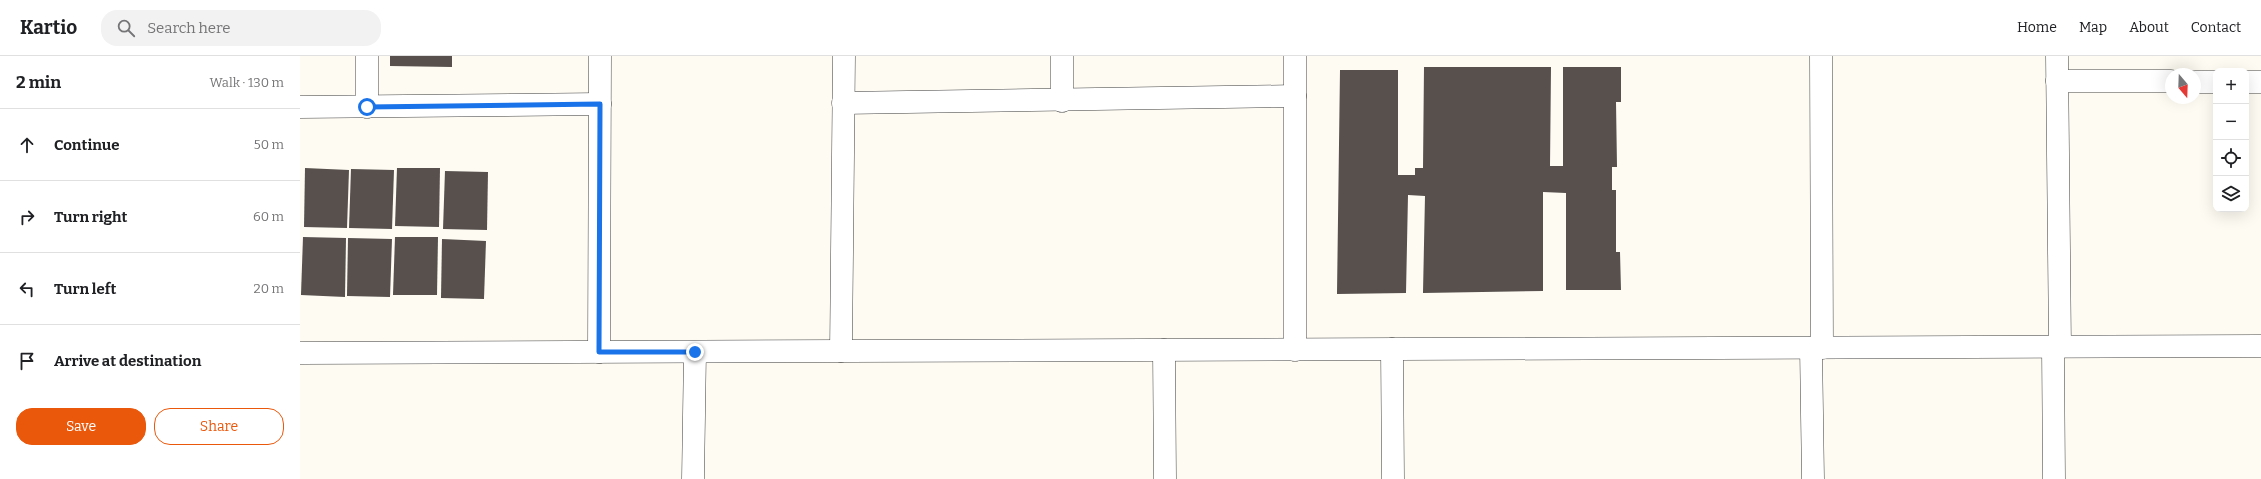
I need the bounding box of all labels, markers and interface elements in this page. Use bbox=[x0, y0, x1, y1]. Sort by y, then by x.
search box bbox=[101, 10, 381, 46]
text: Kartio bbox=[20, 16, 77, 39]
icon: search bbox=[115, 17, 137, 39]
text: Search here bbox=[147, 19, 231, 37]
text: Home bbox=[2017, 19, 2057, 36]
text: Map bbox=[2079, 19, 2107, 36]
text: About bbox=[2129, 19, 2169, 36]
text: Contact bbox=[2191, 19, 2241, 36]
north arrow bbox=[2165, 68, 2201, 104]
map controls bbox=[2213, 68, 2249, 212]
button: + bbox=[2213, 68, 2249, 104]
text: 2 min bbox=[16, 72, 61, 93]
text: Walk · 130 m bbox=[210, 75, 284, 90]
route start bbox=[358, 98, 376, 116]
button: − bbox=[2213, 104, 2249, 140]
icon: ahead bbox=[16, 134, 38, 156]
text: Continue bbox=[54, 136, 120, 154]
text: 50 m bbox=[254, 137, 284, 152]
button: locate bbox=[2213, 140, 2249, 176]
button: layers bbox=[2213, 176, 2249, 212]
icon: right bbox=[16, 206, 38, 228]
text: Turn right bbox=[54, 208, 127, 226]
text: 60 m bbox=[253, 209, 284, 224]
icon: left bbox=[16, 278, 38, 300]
text: Turn left bbox=[54, 280, 116, 298]
text: 20 m bbox=[254, 281, 284, 296]
route end bbox=[686, 343, 704, 361]
icon: arrive bbox=[16, 350, 38, 372]
text: Arrive at destination bbox=[54, 352, 201, 370]
button: Save bbox=[16, 408, 146, 445]
button: Share bbox=[154, 408, 284, 445]

